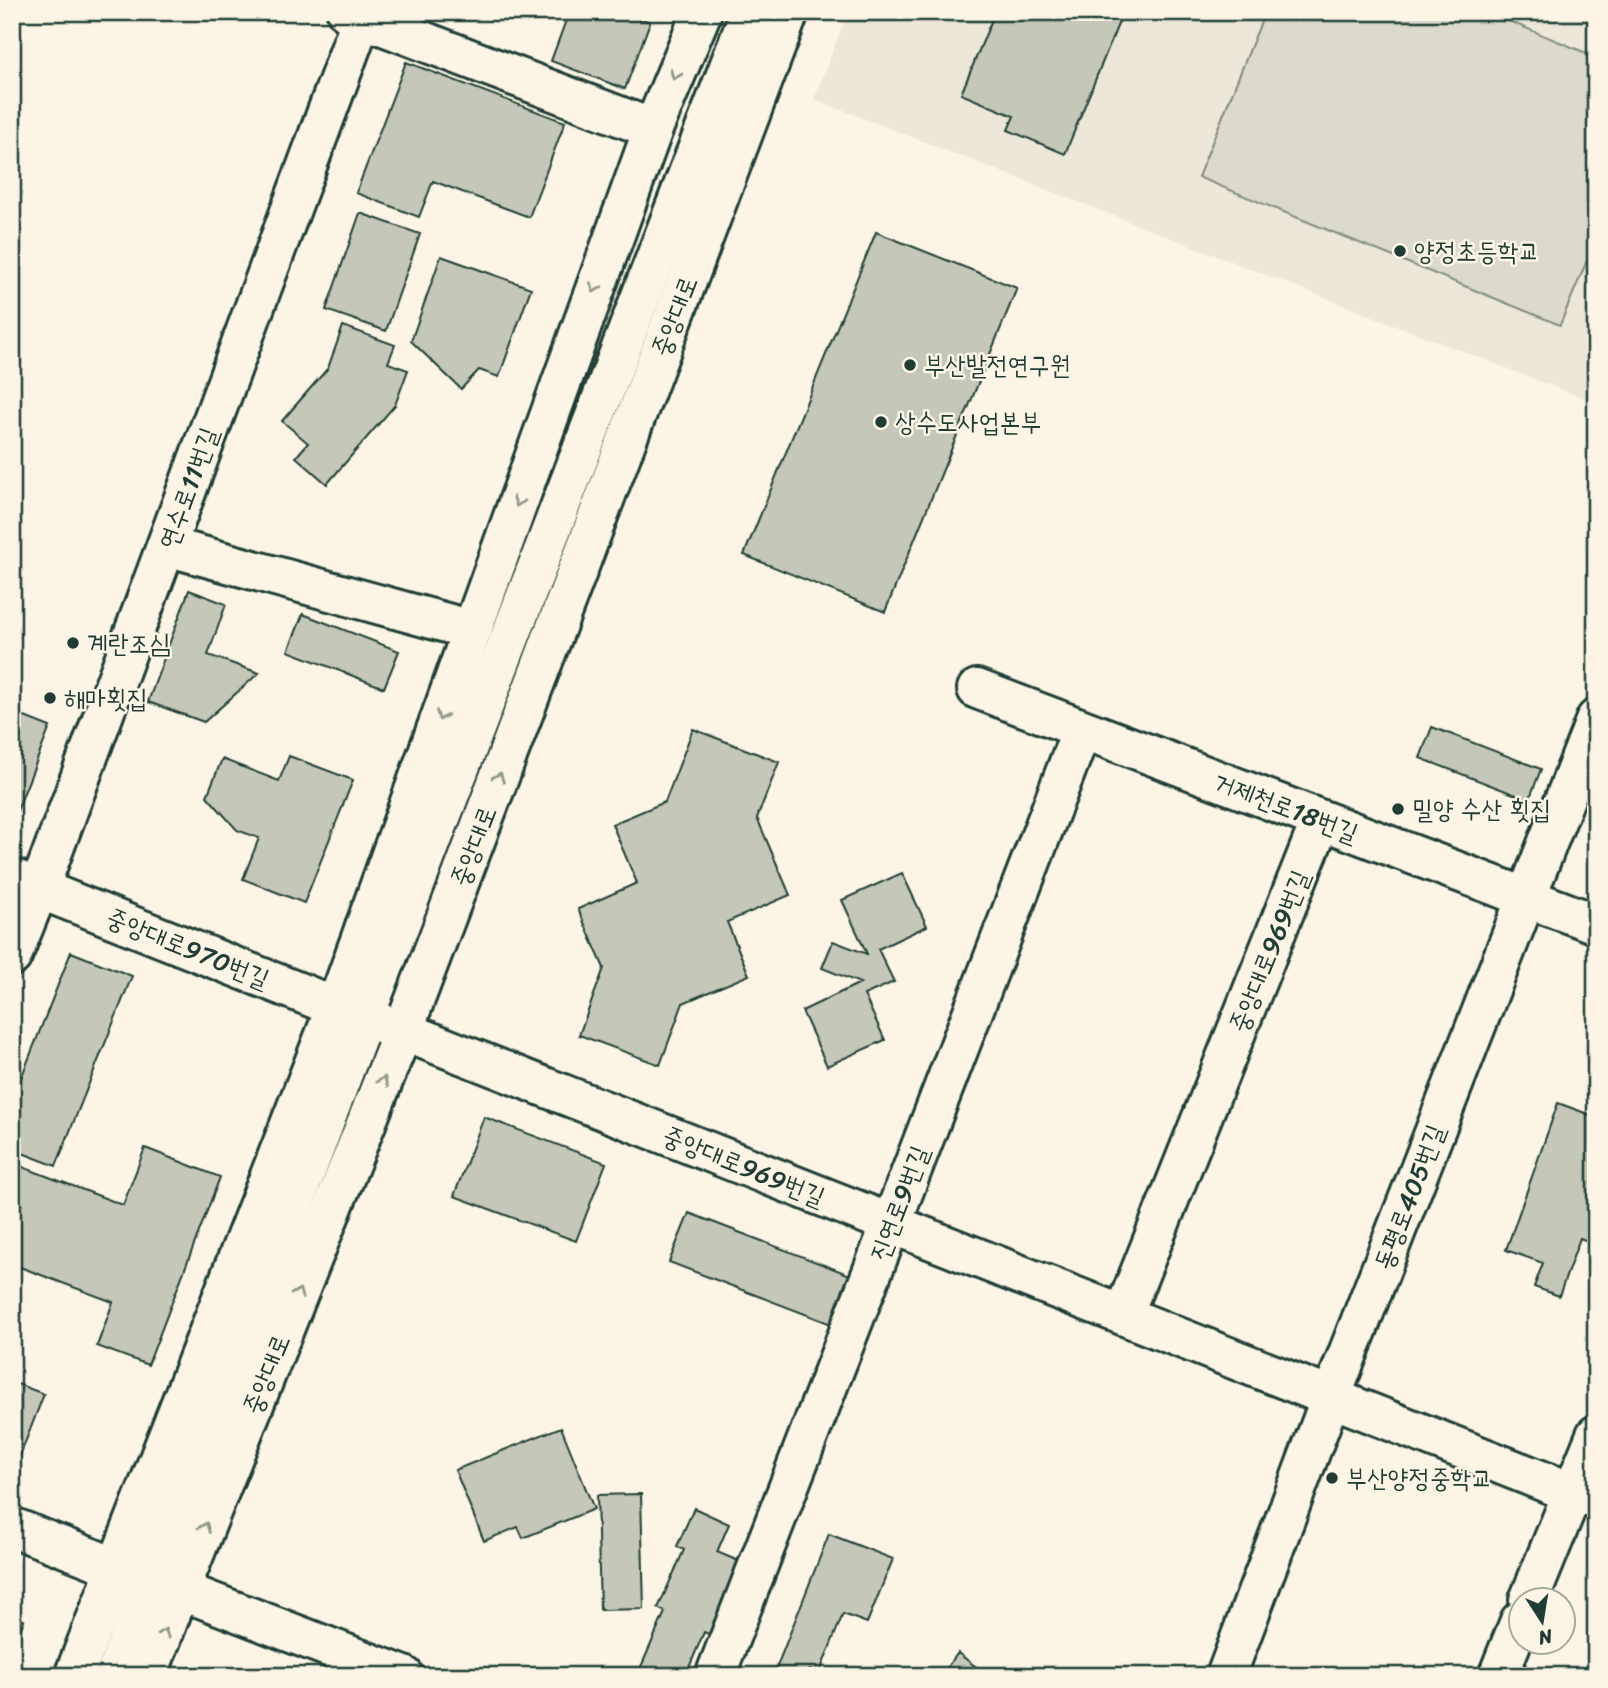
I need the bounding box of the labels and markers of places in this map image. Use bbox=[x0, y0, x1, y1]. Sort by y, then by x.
place label: 양정초등학교 bbox=[1414, 228, 1540, 274]
marker: 양정초등학교 bbox=[1392, 243, 1408, 259]
place label: 부산발전연구원 bbox=[924, 342, 1070, 388]
marker: 부산발전연구원 bbox=[902, 357, 918, 373]
place label: 상수도사업본부 bbox=[895, 399, 1041, 445]
marker: 상수도사업본부 bbox=[873, 414, 889, 430]
place label: 계란조심 bbox=[87, 620, 171, 666]
marker: 계란조심 bbox=[65, 635, 81, 651]
place label: 해마횟집 bbox=[64, 675, 148, 721]
marker: 해마횟집 bbox=[42, 690, 58, 706]
place label: 밀양 수산 횟집 bbox=[1412, 786, 1551, 832]
marker: 밀양 수산 횟집 bbox=[1390, 801, 1406, 817]
place label: 부산양정중학교 bbox=[1346, 1455, 1492, 1501]
marker: 부산양정중학교 bbox=[1324, 1470, 1340, 1486]

